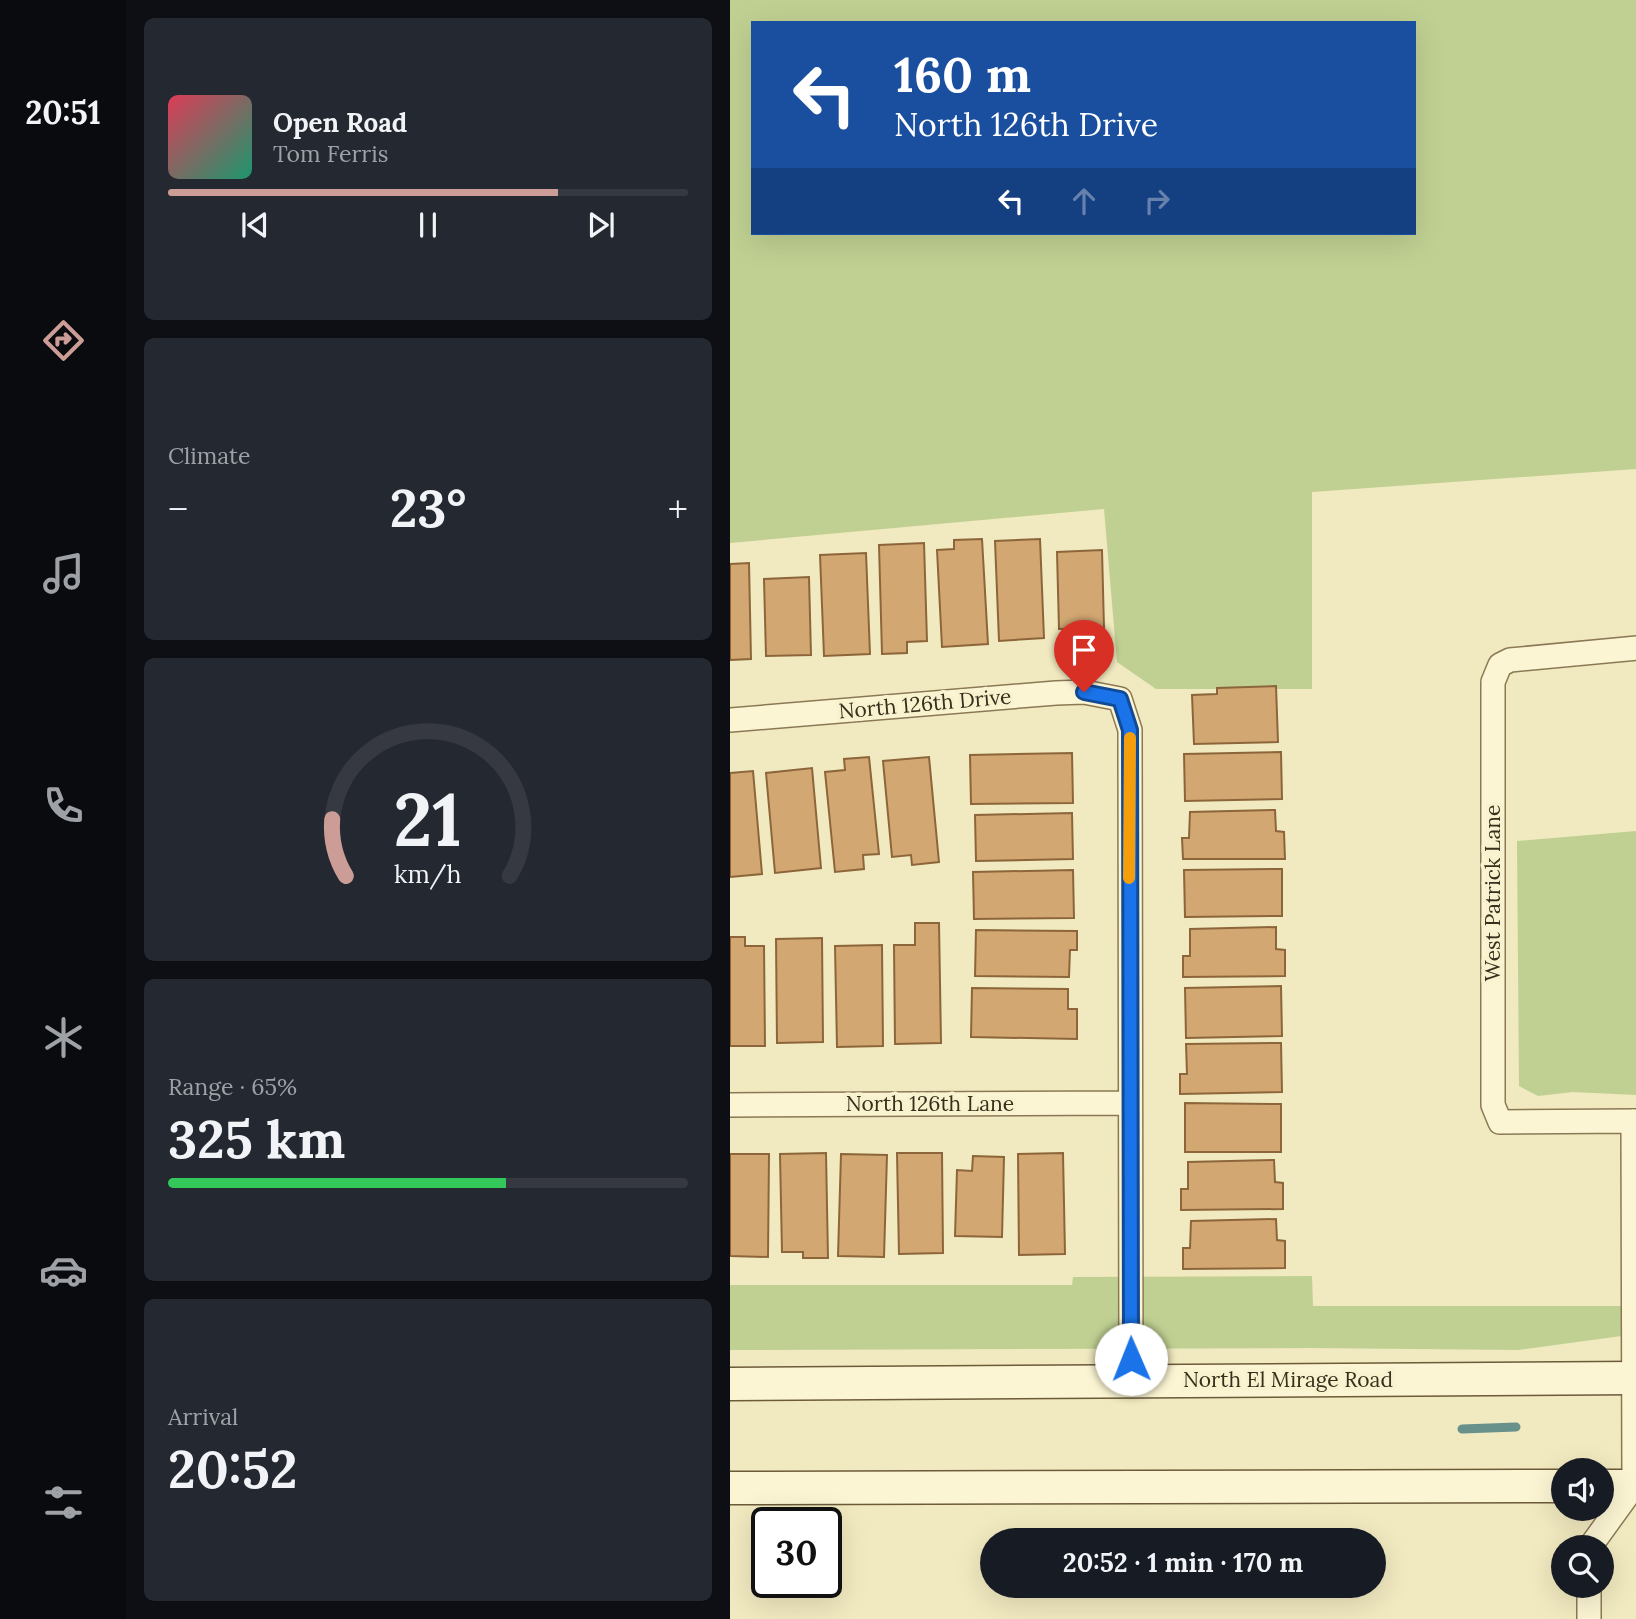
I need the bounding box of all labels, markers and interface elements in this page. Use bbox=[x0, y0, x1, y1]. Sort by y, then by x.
text: 160 m bbox=[894, 43, 1031, 105]
icon: left bbox=[779, 49, 870, 140]
text: 20:51 bbox=[25, 92, 101, 133]
text: North 126th Drive bbox=[894, 104, 1158, 145]
text: Open Road bbox=[273, 106, 407, 139]
text: Tom Ferris bbox=[273, 139, 388, 168]
icon: left bbox=[992, 182, 1030, 220]
icon: ahead bbox=[1065, 182, 1103, 220]
icon: right bbox=[1138, 182, 1176, 220]
icon: previous bbox=[236, 206, 274, 244]
icon: pause bbox=[409, 206, 447, 244]
icon: next bbox=[582, 206, 620, 244]
icon: directions bbox=[39, 316, 88, 365]
text: Climate bbox=[168, 441, 250, 470]
text: 23° bbox=[390, 475, 466, 541]
text: − bbox=[168, 485, 188, 533]
text: + bbox=[668, 485, 688, 533]
icon: music bbox=[39, 549, 88, 598]
pin bbox=[1054, 620, 1114, 692]
icon: arrive bbox=[1065, 631, 1103, 669]
street label: North 126th Drive bbox=[837, 682, 1012, 725]
text: 21 bbox=[394, 773, 462, 866]
icon: phone bbox=[39, 781, 88, 830]
street label: West Patrick Lane bbox=[1479, 805, 1506, 981]
text: km/h bbox=[394, 857, 462, 889]
icon: climate bbox=[39, 1013, 88, 1062]
text: Range · 65% bbox=[168, 1072, 297, 1101]
street label: North 126th Lane bbox=[846, 1090, 1014, 1117]
text: 325 km bbox=[168, 1106, 345, 1172]
icon: car bbox=[39, 1246, 88, 1295]
position arrow bbox=[1094, 1322, 1168, 1396]
street label: North El Mirage Road bbox=[1183, 1366, 1393, 1393]
text: Arrival bbox=[168, 1402, 238, 1431]
text: 20:52 bbox=[168, 1436, 298, 1502]
map controls bbox=[1551, 1458, 1614, 1598]
button: sound bbox=[1551, 1458, 1614, 1521]
icon: filters bbox=[39, 1478, 88, 1527]
speed limit sign: 30 bbox=[751, 1507, 842, 1598]
button: search bbox=[1551, 1535, 1614, 1598]
text: 20:52 · 1 min · 170 m bbox=[1063, 1546, 1303, 1579]

